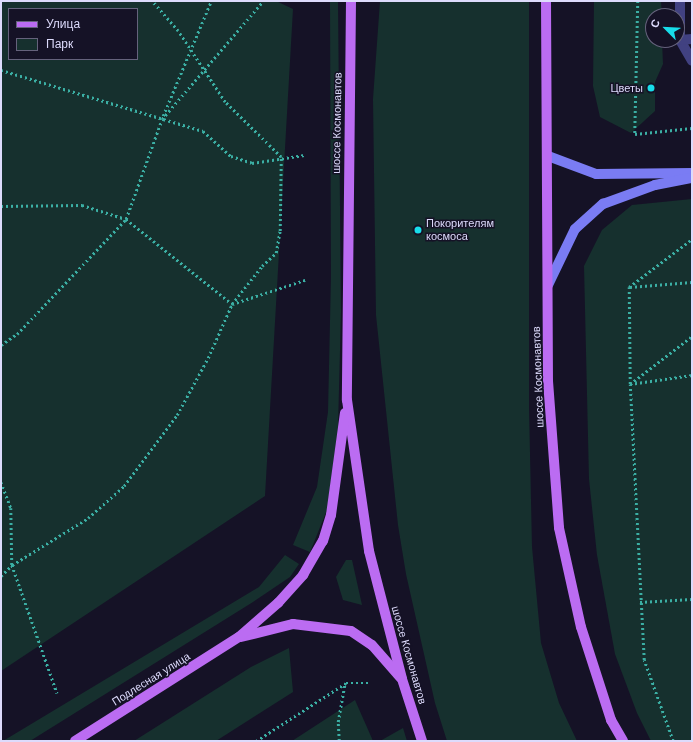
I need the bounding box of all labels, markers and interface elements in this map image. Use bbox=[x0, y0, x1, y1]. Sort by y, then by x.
legend bbox=[8, 8, 138, 60]
north arrow bbox=[645, 8, 685, 48]
text: Улица bbox=[46, 17, 80, 31]
text: С bbox=[648, 17, 662, 30]
text: Парк bbox=[46, 37, 73, 51]
street label: шоссе Космонавтов bbox=[330, 72, 344, 174]
place label: Цветы bbox=[610, 81, 643, 95]
marker: Цветы bbox=[646, 83, 656, 93]
place label: Покорителям космоса bbox=[426, 217, 494, 243]
marker: Покорителям космоса bbox=[413, 225, 423, 235]
street label: шоссе Космонавтов bbox=[530, 326, 546, 428]
street label: шоссе Космонавтов bbox=[389, 604, 429, 706]
street label: Подлесная улица bbox=[109, 650, 193, 708]

